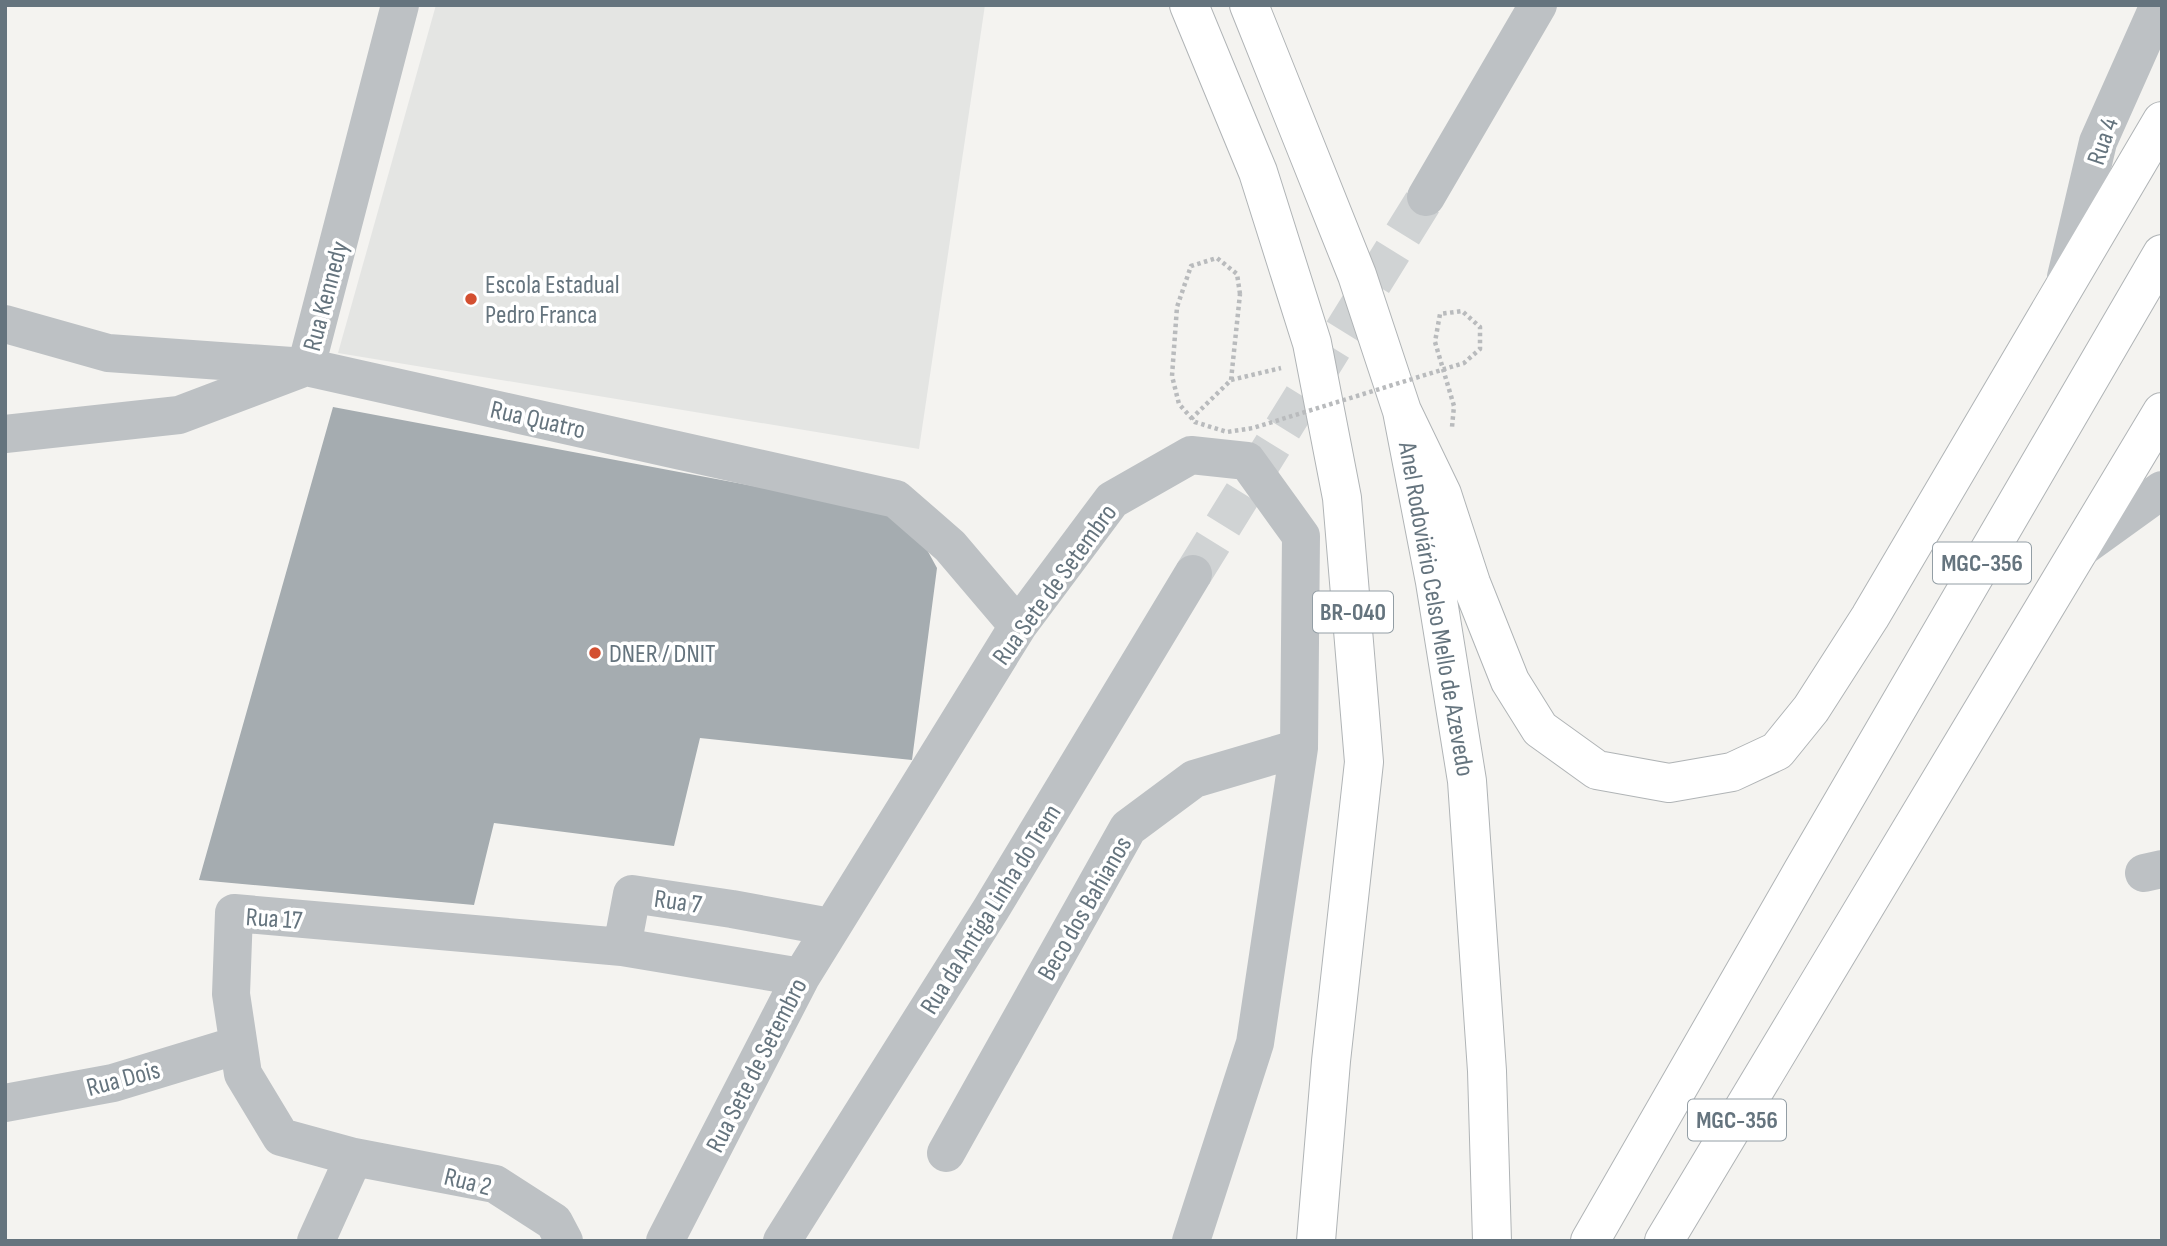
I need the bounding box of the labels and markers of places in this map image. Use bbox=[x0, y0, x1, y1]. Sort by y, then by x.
place label: Escola Estadual Pedro Franca bbox=[485, 270, 620, 331]
marker: Escola Estadual Pedro Franca bbox=[463, 291, 479, 307]
place label: DNER / DNIT bbox=[609, 639, 715, 670]
marker: DNER / DNIT bbox=[587, 645, 603, 661]

